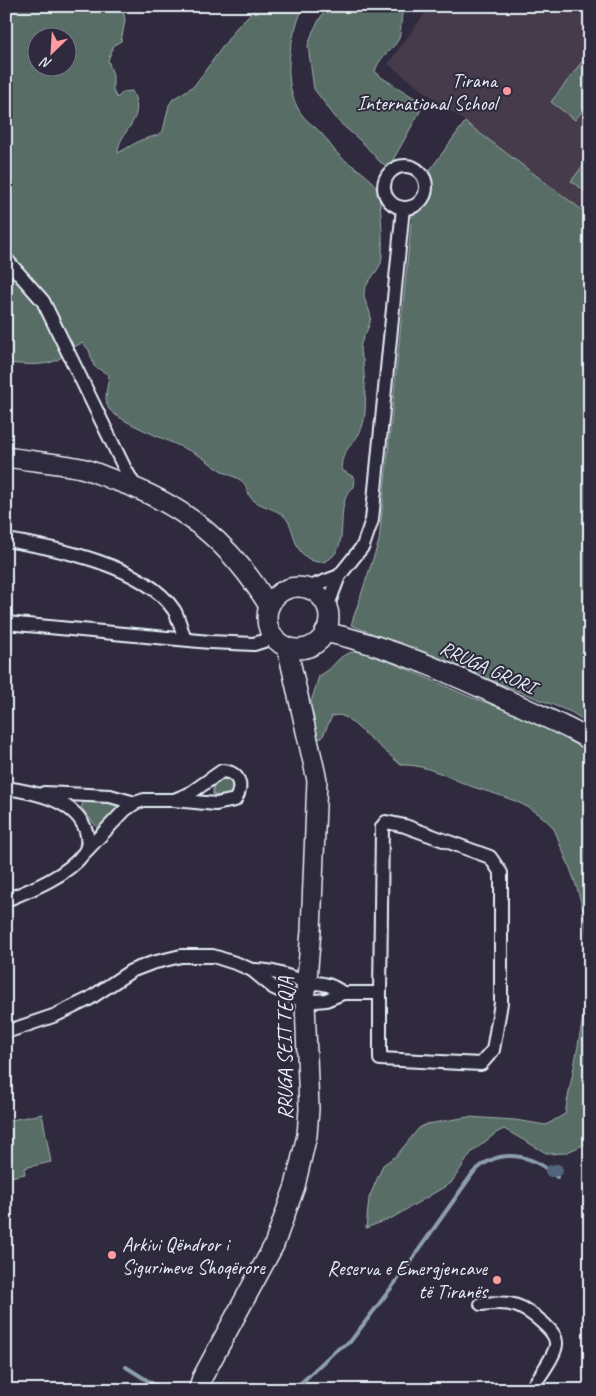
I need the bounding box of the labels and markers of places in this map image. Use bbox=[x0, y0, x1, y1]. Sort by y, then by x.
place label: Tirana International School bbox=[357, 68, 501, 116]
marker: Tirana International School bbox=[501, 85, 513, 97]
place label: Arkivi Qëndror i Sigurimeve Shoqërore bbox=[122, 1232, 266, 1280]
marker: Arkivi Qëndror i Sigurimeve Shoqërore bbox=[106, 1249, 118, 1261]
place label: Reserva e Emergjencave të Tiranës bbox=[327, 1256, 489, 1304]
marker: Reserva e Emergjencave të Tiranës bbox=[491, 1274, 503, 1286]

